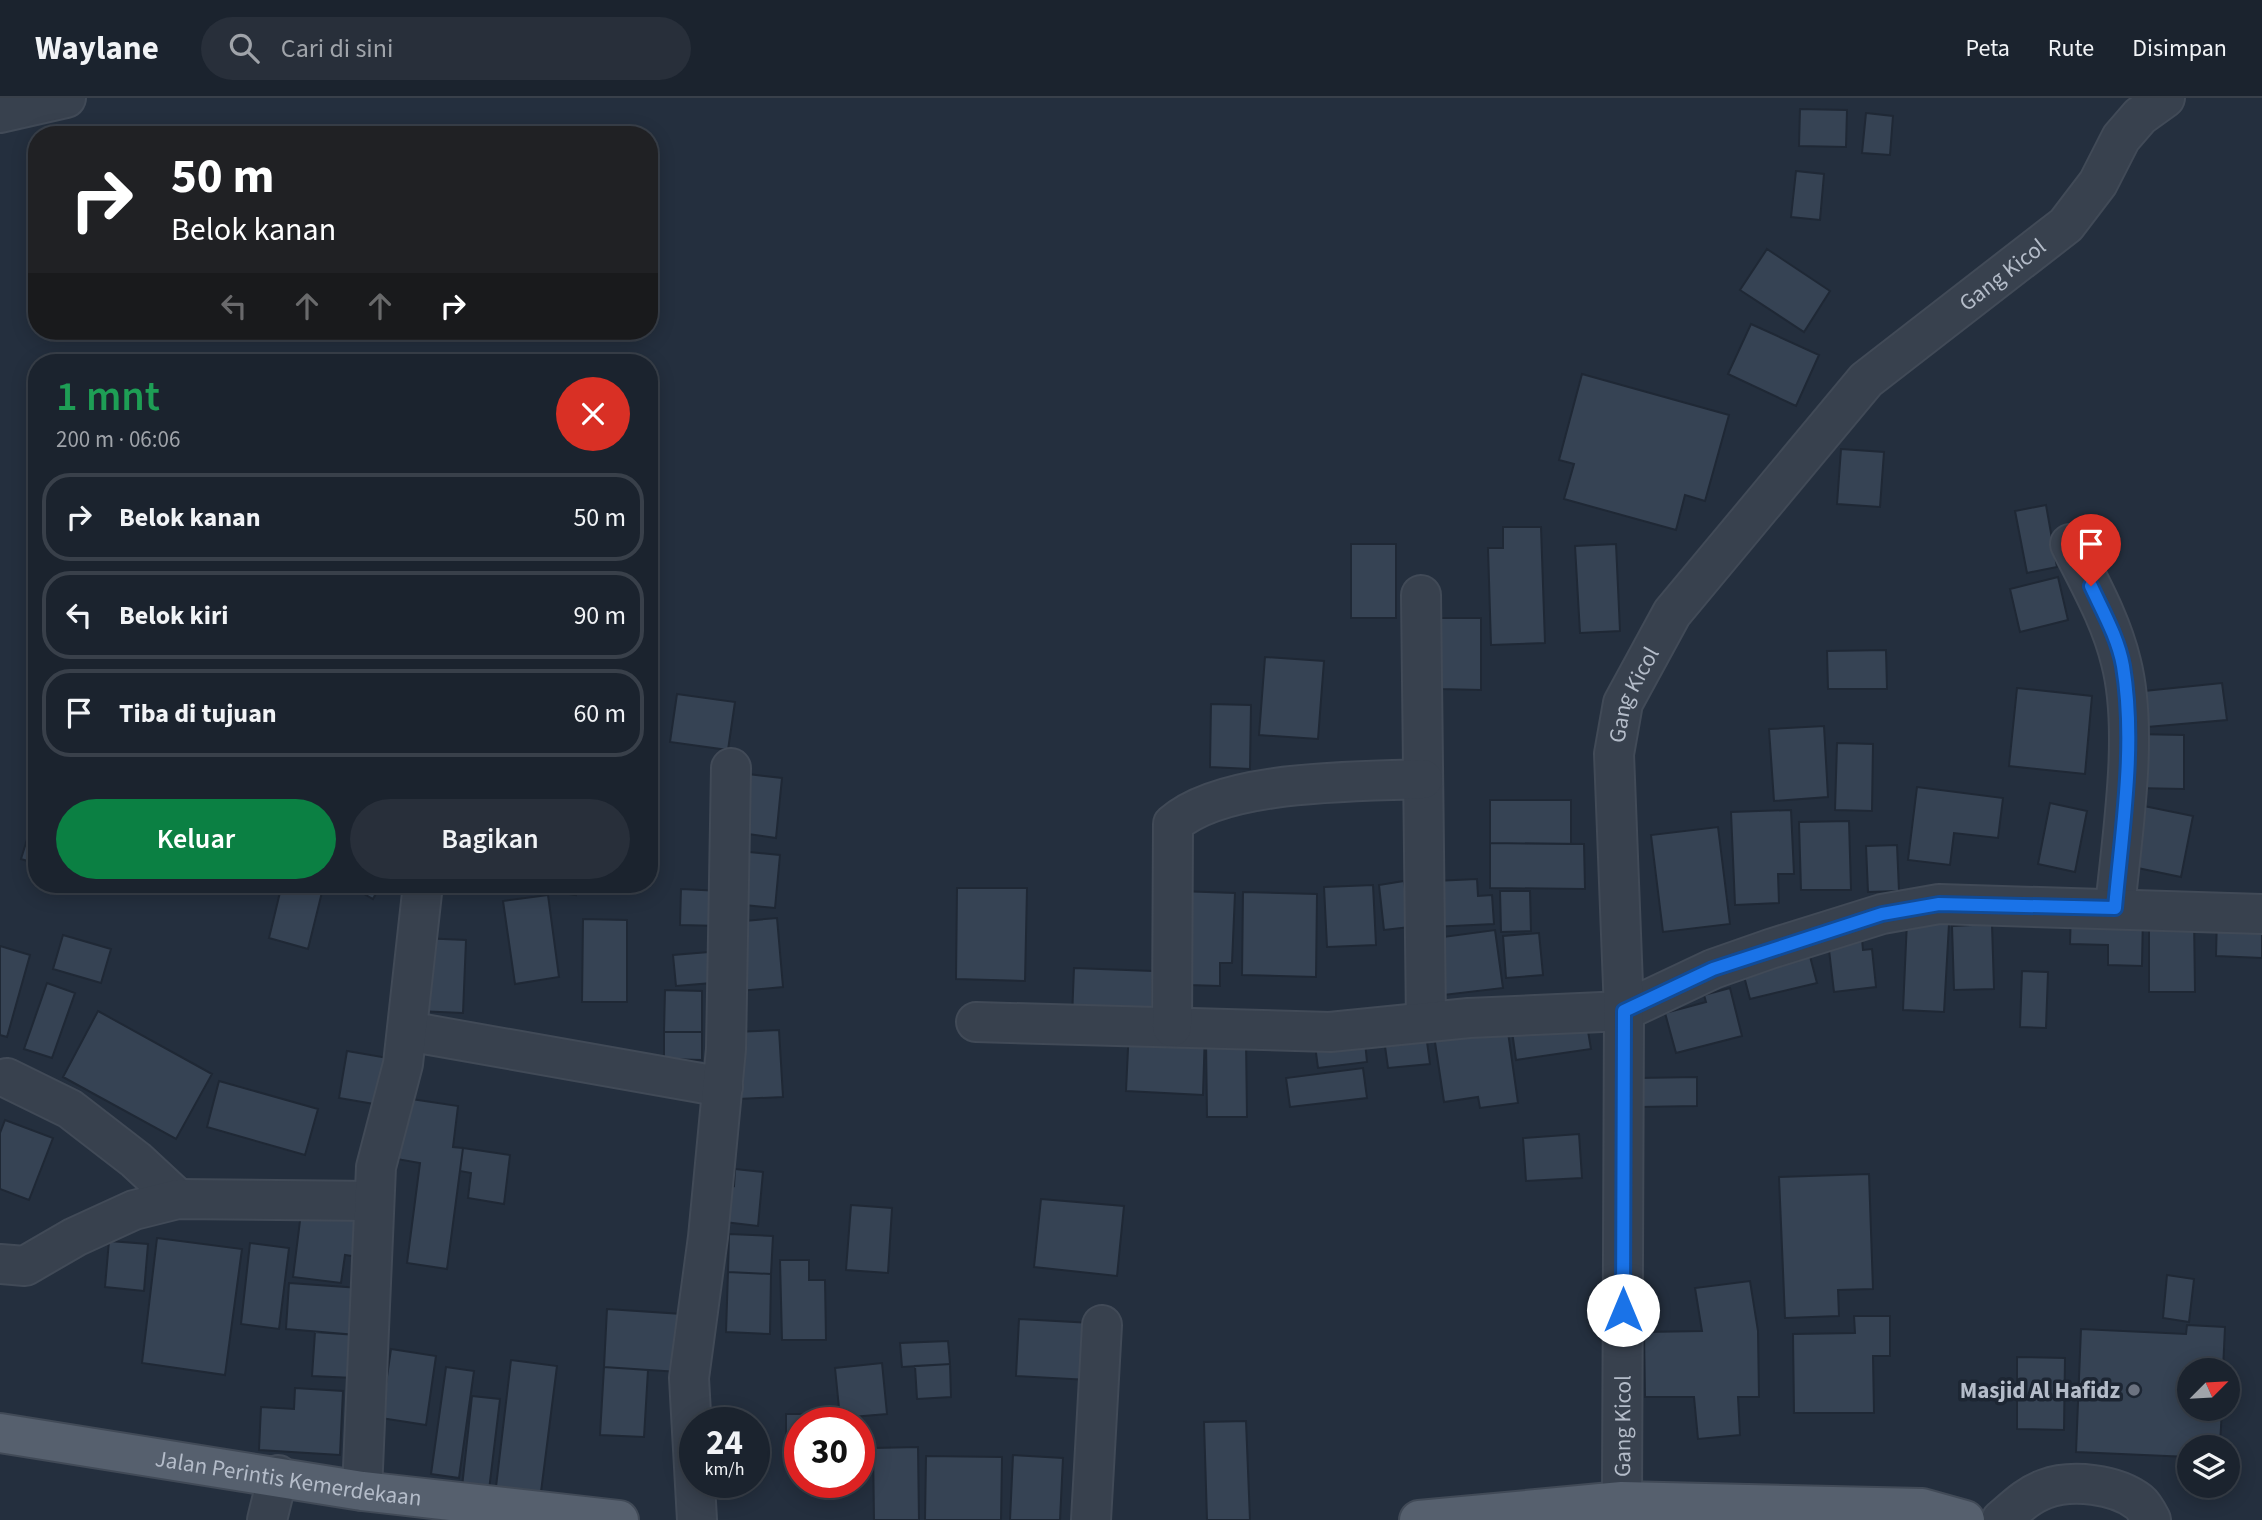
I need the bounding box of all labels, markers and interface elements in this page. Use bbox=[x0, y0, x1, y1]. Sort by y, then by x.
search box bbox=[201, 17, 691, 80]
text: Waylane bbox=[35, 25, 159, 72]
icon: search bbox=[225, 29, 263, 67]
text: Cari di sini bbox=[281, 30, 393, 67]
text: Peta bbox=[1965, 31, 2010, 66]
text: Rute bbox=[2048, 31, 2094, 66]
text: Disimpan bbox=[2132, 31, 2227, 66]
text: 50 m bbox=[171, 142, 275, 212]
icon: right bbox=[56, 154, 147, 245]
text: Belok kanan bbox=[171, 207, 336, 253]
street label: Gang Kicol bbox=[1952, 231, 2053, 319]
icon: left bbox=[215, 287, 253, 325]
icon: ahead bbox=[288, 287, 326, 325]
icon: ahead bbox=[361, 287, 399, 325]
icon: right bbox=[434, 287, 472, 325]
text: 1 mnt bbox=[56, 367, 160, 427]
button: close bbox=[556, 377, 630, 451]
text: 200 m · 06:06 bbox=[56, 423, 180, 456]
icon: right bbox=[60, 498, 98, 536]
text: Belok kanan bbox=[119, 499, 261, 536]
text: 50 m bbox=[573, 499, 626, 536]
pin bbox=[2061, 514, 2121, 586]
icon: arrive bbox=[2072, 525, 2110, 563]
icon: left bbox=[60, 596, 98, 634]
text: Belok kiri bbox=[119, 597, 228, 634]
text: 90 m bbox=[573, 597, 626, 634]
street label: Gang Kicol bbox=[1600, 641, 1668, 745]
icon: arrive bbox=[60, 694, 98, 732]
text: Tiba di tujuan bbox=[119, 695, 277, 732]
text: 60 m bbox=[573, 695, 626, 732]
button: Keluar bbox=[56, 799, 336, 879]
button: Bagikan bbox=[350, 799, 630, 879]
position arrow bbox=[1586, 1273, 1660, 1347]
north arrow bbox=[2177, 1358, 2240, 1421]
map controls bbox=[2177, 1358, 2240, 1498]
place label: Masjid Al Hafidz bbox=[1960, 1374, 2120, 1407]
street label: Gang Kicol bbox=[1606, 1375, 1640, 1477]
marker: Masjid Al Hafidz bbox=[2126, 1382, 2142, 1398]
speed limit sign: 30 bbox=[784, 1407, 875, 1498]
text: 24 bbox=[706, 1418, 743, 1468]
button: layers bbox=[2177, 1435, 2240, 1498]
street label: Jalan Perintis Kemerdekaan bbox=[153, 1442, 423, 1515]
text: km/h bbox=[705, 1457, 744, 1482]

